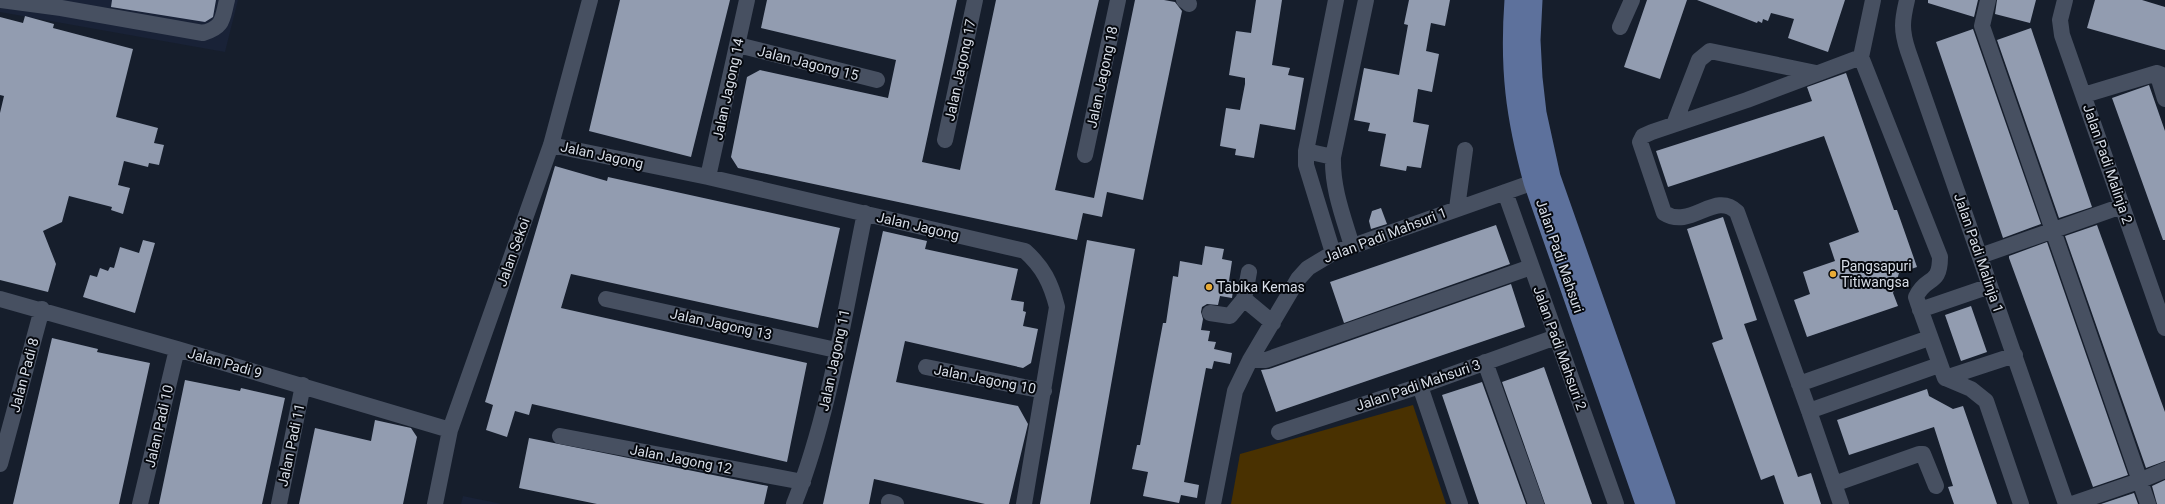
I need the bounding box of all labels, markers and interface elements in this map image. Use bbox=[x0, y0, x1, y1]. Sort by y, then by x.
street label: Jalan Jagong 17 bbox=[941, 18, 979, 122]
street label: Jalan Jagong 18 bbox=[1083, 25, 1121, 129]
street label: Jalan Jagong 14 bbox=[709, 37, 747, 141]
street label: Jalan Jagong 15 bbox=[756, 43, 860, 83]
street label: Jalan Padi Malinja 2 bbox=[2080, 102, 2136, 226]
street label: Jalan Jagong bbox=[559, 138, 645, 172]
street label: Jalan Padi Malinja 1 bbox=[1951, 191, 2007, 315]
street label: Jalan Padi Mahsuri bbox=[1533, 197, 1587, 315]
street label: Jalan Padi Mahsuri 1 bbox=[1321, 204, 1449, 266]
street label: Jalan Jagong bbox=[875, 209, 961, 243]
street label: Jalan Sekoi bbox=[493, 216, 533, 288]
place label: Pangsapuri Titiwangsa bbox=[1841, 258, 1912, 290]
marker: Pangsapuri Titiwangsa bbox=[1828, 269, 1838, 279]
place label: Tabika Kemas bbox=[1217, 279, 1305, 295]
marker: Tabika Kemas bbox=[1204, 282, 1214, 292]
street label: Jalan Padi Mahsuri 2 bbox=[1530, 284, 1590, 412]
street label: Jalan Jagong 13 bbox=[669, 305, 773, 343]
street label: Jalan Jagong 11 bbox=[815, 308, 853, 412]
street label: Jalan Padi 8 bbox=[6, 336, 42, 414]
street label: Jalan Padi 9 bbox=[186, 345, 264, 381]
street label: Jalan Padi Mahsuri 3 bbox=[1354, 356, 1482, 414]
street label: Jalan Jagong 10 bbox=[933, 361, 1037, 397]
street label: Jalan Padi 10 bbox=[142, 383, 176, 469]
street label: Jalan Padi 11 bbox=[274, 402, 308, 488]
street label: Jalan Jagong 12 bbox=[629, 441, 733, 477]

